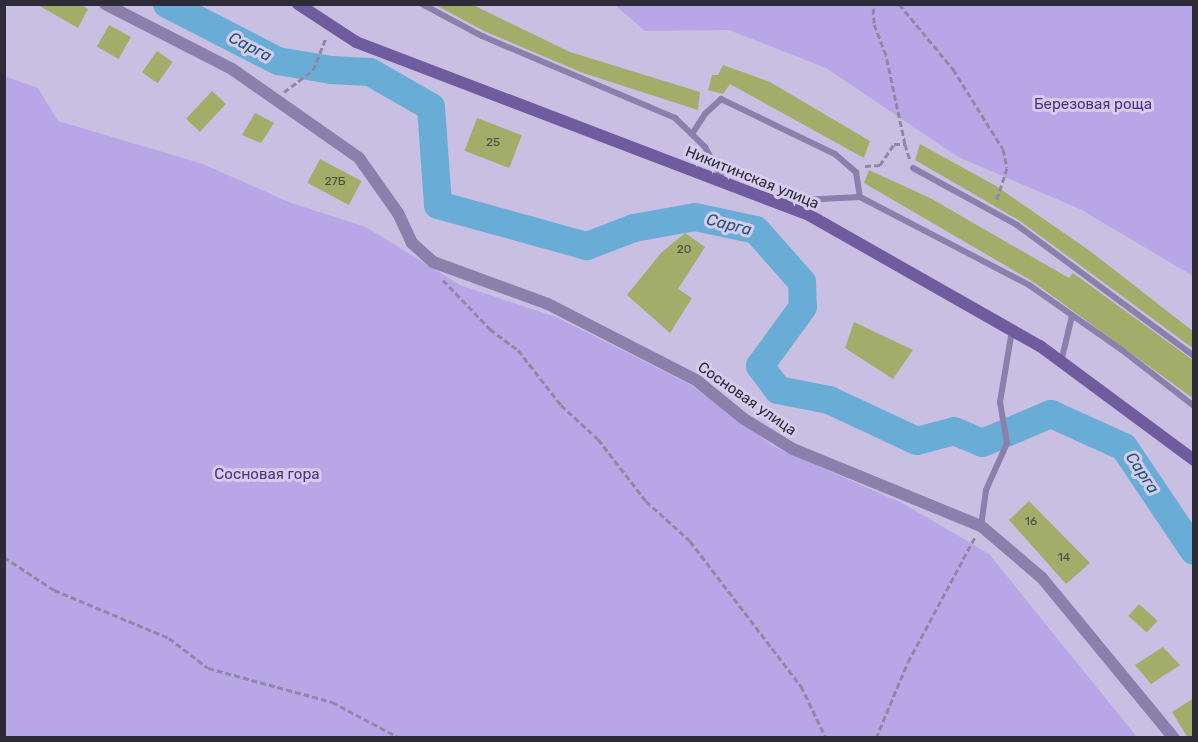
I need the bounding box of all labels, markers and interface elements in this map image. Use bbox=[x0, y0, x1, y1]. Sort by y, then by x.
water label: Сарга bbox=[225, 28, 275, 66]
park label: Березовая роща bbox=[1034, 96, 1152, 114]
house number: 25 bbox=[486, 136, 500, 150]
street label: Никитинская улица bbox=[683, 143, 821, 213]
house number: 27Б bbox=[325, 175, 345, 189]
water label: Сарга bbox=[704, 210, 754, 240]
house number: 20 bbox=[677, 243, 691, 257]
street label: Сосновая улица bbox=[694, 358, 800, 440]
water label: Сарга bbox=[1121, 449, 1163, 497]
park label: Сосновая гора bbox=[214, 466, 320, 484]
house number: 16 bbox=[1025, 515, 1037, 529]
house number: 14 bbox=[1058, 551, 1070, 565]

